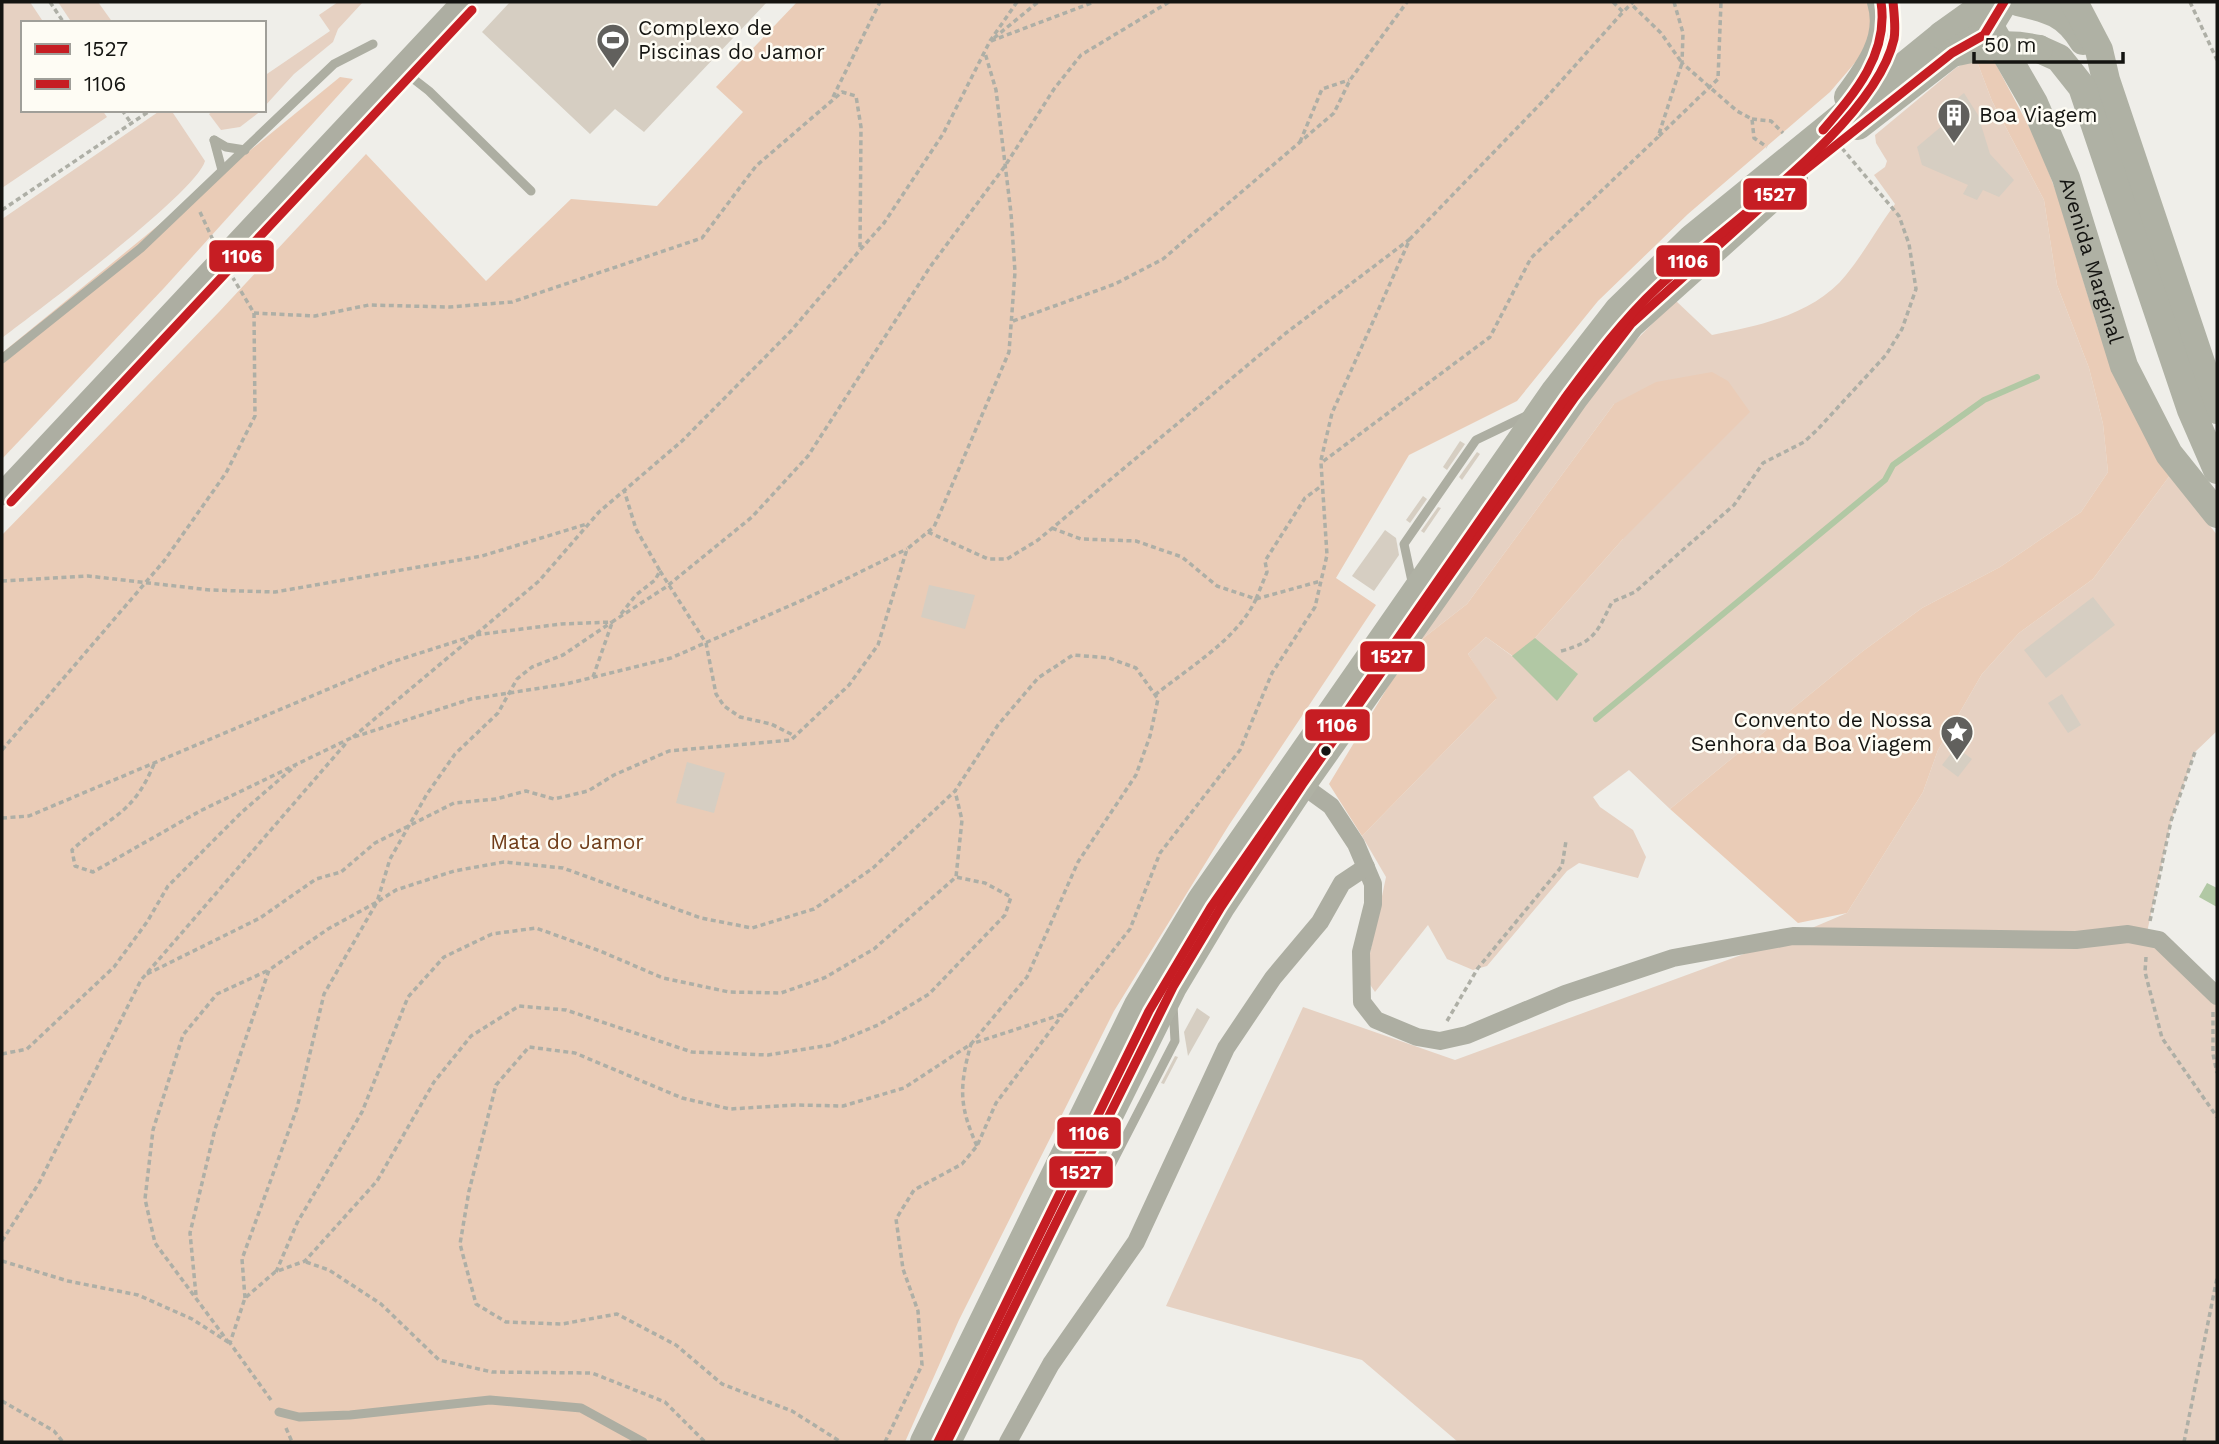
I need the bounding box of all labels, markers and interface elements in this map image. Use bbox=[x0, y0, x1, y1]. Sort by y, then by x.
place label: Complexo de Piscinas do Jamor bbox=[638, 15, 825, 64]
legend bbox=[21, 21, 266, 112]
sports icon: Complexo de Piscinas do Jamor bbox=[594, 21, 632, 70]
scale bar bbox=[1974, 21, 2123, 65]
text: 50 m bbox=[1984, 32, 2036, 57]
text: 1527 bbox=[84, 36, 128, 61]
text: 1106 bbox=[84, 71, 126, 96]
building icon: Boa Viagem bbox=[1935, 96, 1973, 145]
place label: Boa Viagem bbox=[1979, 102, 2098, 127]
street label: Avenida Marginal bbox=[2055, 174, 2129, 347]
line badge: 1527 bbox=[1742, 177, 1808, 211]
text: 1527 bbox=[1754, 183, 1796, 206]
line badge: 1106 bbox=[208, 239, 275, 273]
line badge: 1106 bbox=[1655, 244, 1721, 278]
text: 1106 bbox=[222, 245, 262, 268]
text: 1106 bbox=[1668, 250, 1708, 273]
line badge: 1527 bbox=[1359, 640, 1426, 673]
text: 1527 bbox=[1371, 645, 1413, 668]
place label: Convento de Nossa Senhora da Boa Viagem bbox=[1691, 707, 1932, 756]
line badge: 1106 bbox=[1304, 708, 1371, 742]
place icon: Convento de Nossa Senhora da Boa Viagem bbox=[1938, 713, 1976, 762]
text: 1106 bbox=[1317, 714, 1357, 737]
unlabelled marker bbox=[1319, 744, 1333, 758]
park label: Mata do Jamor bbox=[490, 829, 644, 854]
line badge: 1106 bbox=[1056, 1116, 1122, 1150]
text: 1106 bbox=[1069, 1122, 1109, 1145]
line badge: 1527 bbox=[1048, 1155, 1114, 1189]
text: 1527 bbox=[1060, 1161, 1102, 1184]

